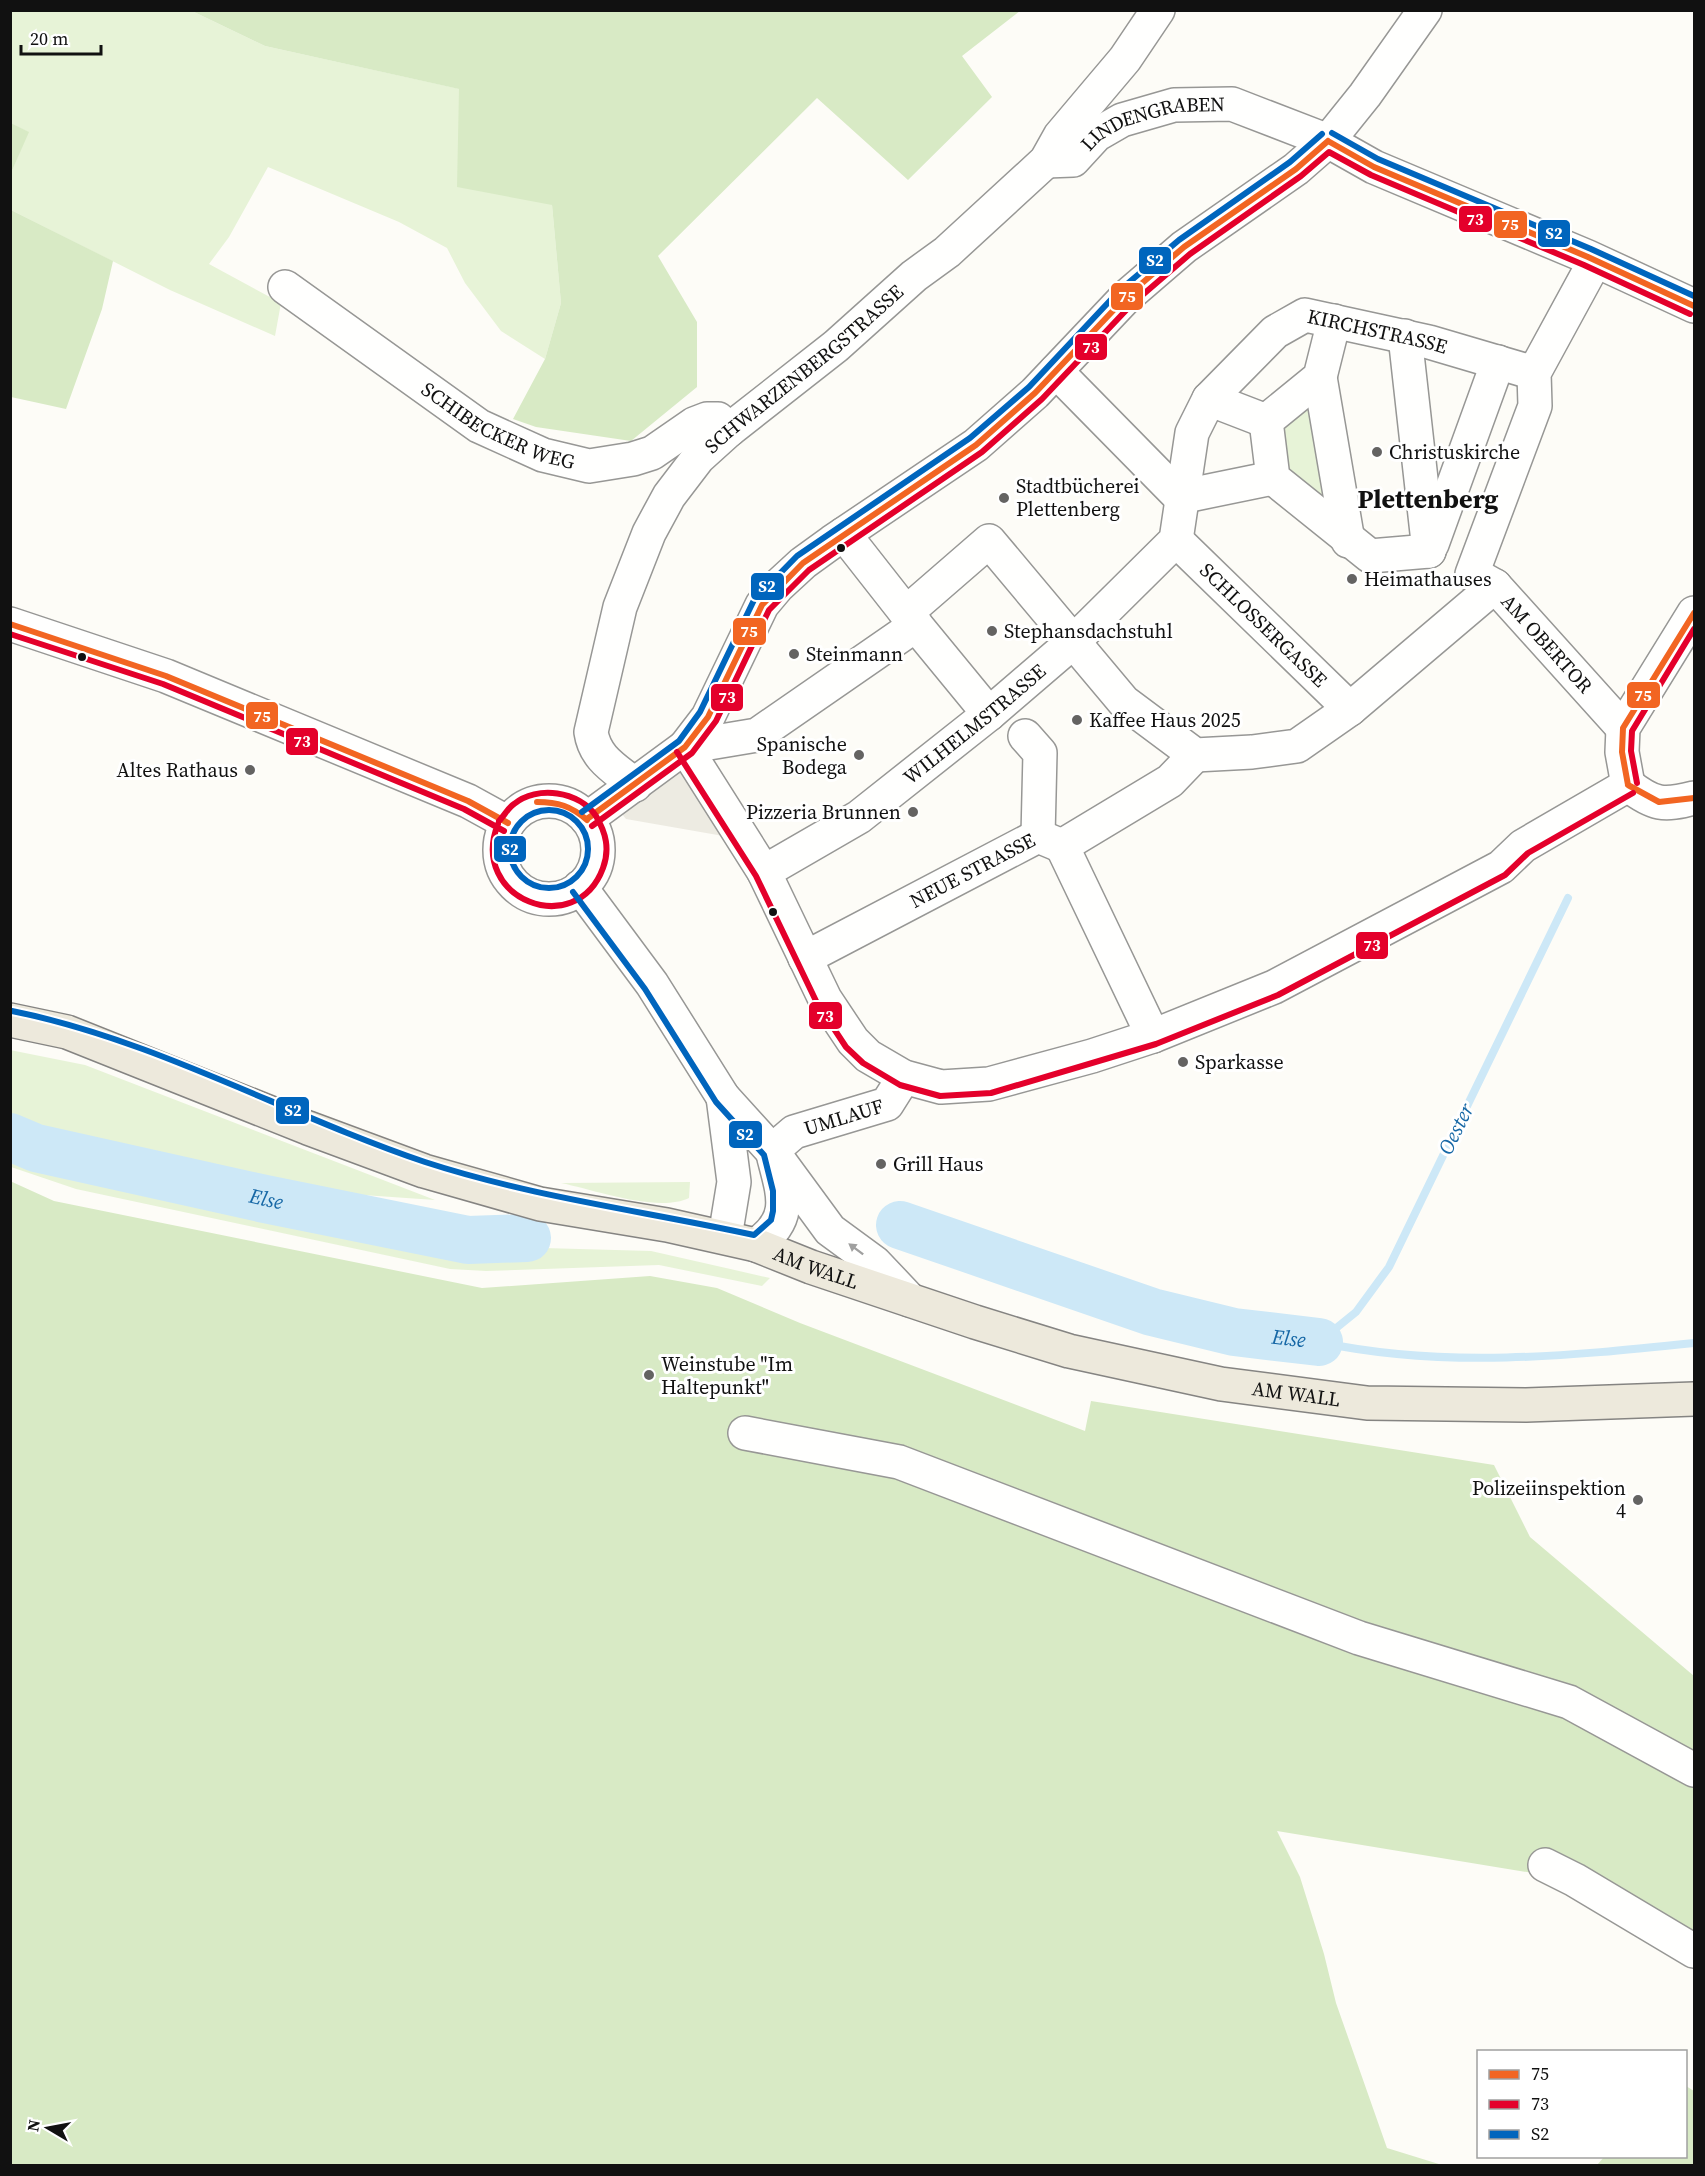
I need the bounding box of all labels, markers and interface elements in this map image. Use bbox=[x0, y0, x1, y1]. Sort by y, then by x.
scale bar bbox=[21, 18, 100, 56]
text: 20 m bbox=[30, 26, 68, 51]
street label: LINDENGRABEN bbox=[1074, 90, 1225, 157]
line badge: 73 bbox=[1458, 205, 1493, 233]
text: 73 bbox=[1466, 208, 1484, 230]
line badge: 75 bbox=[1493, 210, 1528, 239]
text: 75 bbox=[1501, 213, 1519, 235]
line badge: S2 bbox=[1537, 219, 1571, 248]
text: S2 bbox=[1545, 222, 1563, 244]
line badge: S2 bbox=[1138, 246, 1172, 275]
text: S2 bbox=[1146, 249, 1164, 271]
street label: SCHWARZENBERGSTRASSE bbox=[698, 278, 909, 460]
line badge: 75 bbox=[1110, 282, 1144, 311]
text: 75 bbox=[1118, 285, 1136, 307]
street label: KIRCHSTRASSE bbox=[1305, 302, 1451, 361]
line badge: 73 bbox=[1074, 333, 1108, 361]
text: 73 bbox=[1082, 336, 1100, 358]
street label: SCHIBECKER WEG bbox=[416, 375, 578, 476]
place label: Christuskirche bbox=[1389, 438, 1520, 466]
marker: Christuskirche bbox=[1370, 445, 1384, 459]
place label: Stadtbücherei Plettenberg bbox=[1016, 472, 1140, 523]
district label: Plettenberg bbox=[1358, 481, 1498, 517]
marker: Stadtbücherei Plettenberg bbox=[997, 491, 1011, 505]
unlabelled marker bbox=[835, 542, 847, 554]
street label: SCHLOSSERGASSE bbox=[1194, 556, 1334, 694]
place label: Heimathauses bbox=[1364, 565, 1492, 593]
line badge: S2 bbox=[750, 572, 785, 601]
marker: Heimathauses bbox=[1345, 572, 1359, 586]
text: S2 bbox=[758, 575, 776, 597]
street label: AM OBERTOR bbox=[1495, 588, 1599, 699]
line badge: 75 bbox=[732, 617, 767, 646]
place label: Stephansdachstuhl bbox=[1004, 617, 1173, 645]
text: 75 bbox=[740, 620, 758, 642]
marker: Stephansdachstuhl bbox=[985, 624, 999, 638]
place label: Steinmann bbox=[806, 640, 903, 668]
marker: Steinmann bbox=[787, 647, 801, 661]
unlabelled marker bbox=[76, 651, 88, 663]
street label: WILHELMSTRASSE bbox=[897, 657, 1052, 791]
line badge: 75 bbox=[1626, 681, 1661, 709]
line badge: 73 bbox=[710, 683, 744, 712]
text: 75 bbox=[1634, 684, 1652, 706]
text: 73 bbox=[718, 686, 736, 708]
line badge: 75 bbox=[245, 701, 279, 730]
text: 75 bbox=[253, 705, 271, 727]
place label: Kaffee Haus 2025 bbox=[1089, 706, 1241, 734]
marker: Kaffee Haus 2025 bbox=[1070, 713, 1084, 727]
line badge: 73 bbox=[285, 727, 319, 756]
text: 73 bbox=[293, 730, 311, 752]
place label: Spanische Bodega bbox=[757, 730, 848, 781]
marker: Spanische Bodega bbox=[852, 748, 866, 762]
place label: Altes Rathaus bbox=[116, 756, 238, 784]
marker: Altes Rathaus bbox=[243, 763, 257, 777]
place label: Pizzeria Brunnen bbox=[746, 798, 901, 826]
marker: Pizzeria Brunnen bbox=[906, 805, 920, 819]
street label: NEUE STRASSE bbox=[905, 826, 1040, 915]
line badge: S2 bbox=[493, 835, 527, 863]
text: S2 bbox=[501, 838, 519, 860]
unlabelled marker bbox=[767, 906, 779, 918]
line badge: 73 bbox=[1355, 931, 1389, 960]
text: 73 bbox=[1363, 934, 1381, 956]
line badge: 73 bbox=[808, 1001, 843, 1030]
text: 73 bbox=[816, 1005, 834, 1027]
place label: Sparkasse bbox=[1195, 1048, 1284, 1076]
marker: Sparkasse bbox=[1176, 1055, 1190, 1069]
street label: UMLAUF bbox=[800, 1092, 887, 1142]
line badge: S2 bbox=[275, 1096, 310, 1125]
water label: Oester bbox=[1431, 1098, 1481, 1159]
text: S2 bbox=[284, 1099, 302, 1121]
line badge: S2 bbox=[728, 1120, 763, 1149]
text: S2 bbox=[736, 1123, 754, 1145]
place label: Grill Haus bbox=[893, 1150, 984, 1178]
marker: Grill Haus bbox=[874, 1157, 888, 1171]
water label: Else bbox=[246, 1181, 286, 1216]
street label: AM WALL bbox=[769, 1239, 862, 1296]
one-way arrow bbox=[849, 1243, 865, 1255]
water label: Else bbox=[1269, 1321, 1308, 1354]
place label: Weinstube "Im Haltepunkt" bbox=[661, 1350, 793, 1401]
marker: Weinstube "Im Haltepunkt" bbox=[642, 1368, 656, 1382]
street label: AM WALL bbox=[1250, 1374, 1342, 1413]
place label: Polizeiinspektion 4 bbox=[1472, 1474, 1626, 1525]
marker: Polizeiinspektion 4 bbox=[1631, 1493, 1645, 1507]
legend bbox=[1477, 2050, 1687, 2158]
text: 75 bbox=[1531, 2061, 1549, 2086]
text: 73 bbox=[1531, 2091, 1549, 2116]
north arrow bbox=[18, 2098, 78, 2158]
text: N bbox=[21, 2117, 45, 2133]
text: S2 bbox=[1531, 2121, 1549, 2146]

